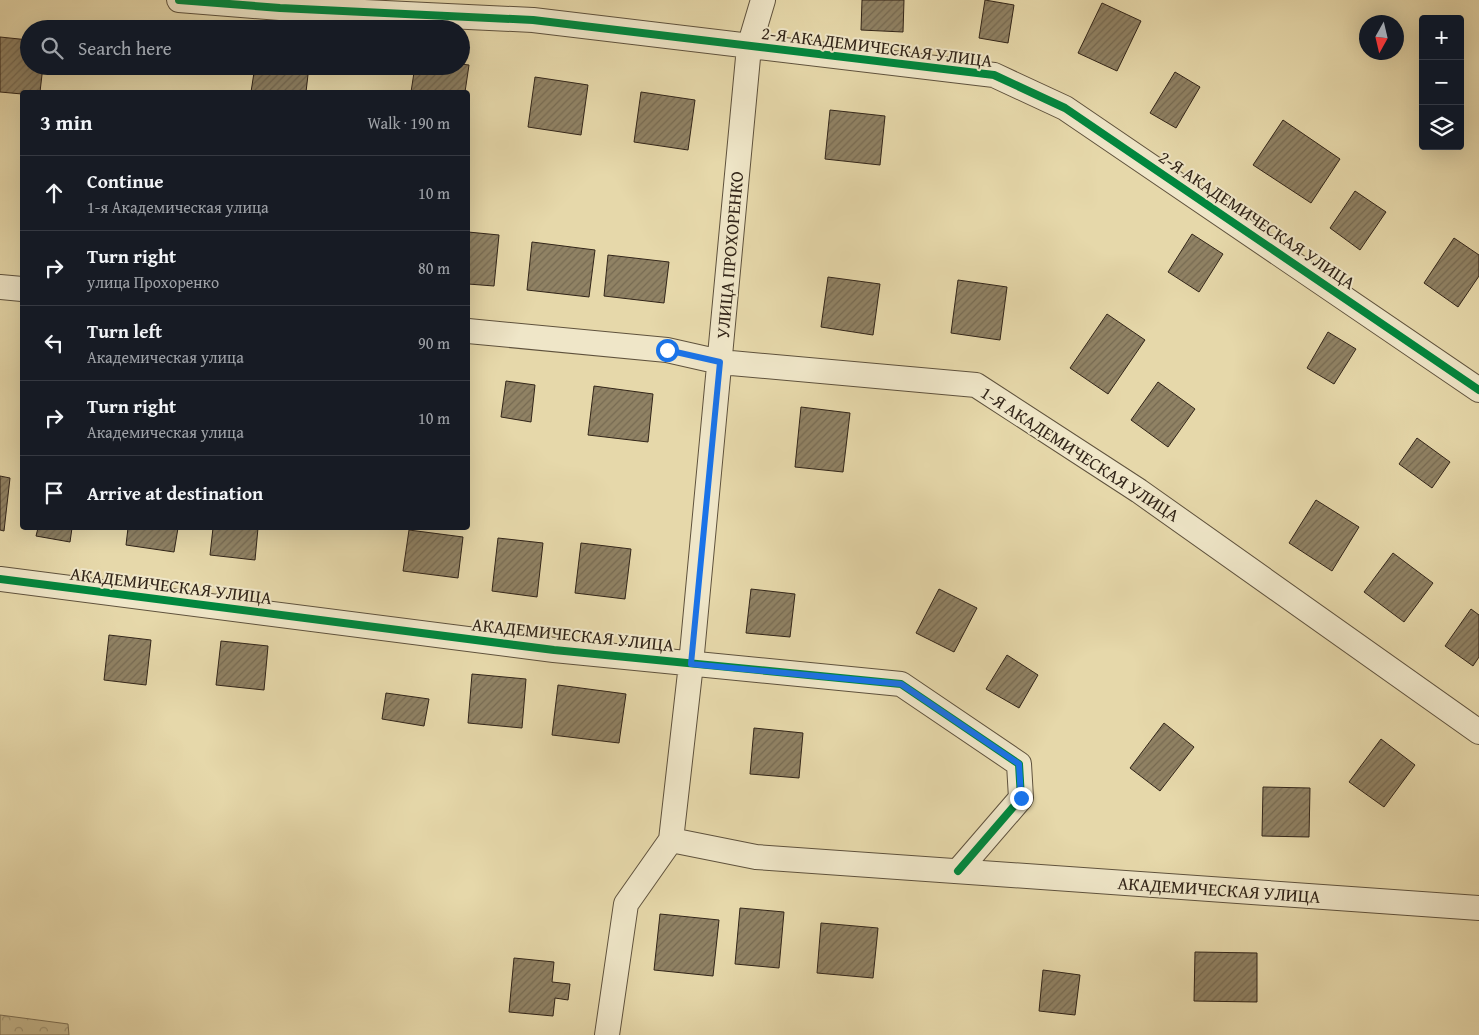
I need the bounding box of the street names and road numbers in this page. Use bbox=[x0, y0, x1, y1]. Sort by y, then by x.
street label: 2-Я АКАДЕМИЧЕСКАЯ УЛИЦА bbox=[760, 19, 994, 74]
street label: 2-Я АКАДЕМИЧЕСКАЯ УЛИЦА bbox=[1153, 143, 1361, 296]
street label: УЛИЦА ПРОХОРЕНКО bbox=[709, 170, 750, 340]
street label: 1-Я АКАДЕМИЧЕСКАЯ УЛИЦА bbox=[975, 379, 1185, 528]
street label: АКАДЕМИЧЕСКАЯ УЛИЦА bbox=[69, 560, 274, 611]
street label: АКАДЕМИЧЕСКАЯ УЛИЦА bbox=[471, 610, 676, 659]
street label: АКАДЕМИЧЕСКАЯ УЛИЦА bbox=[1117, 869, 1321, 910]

